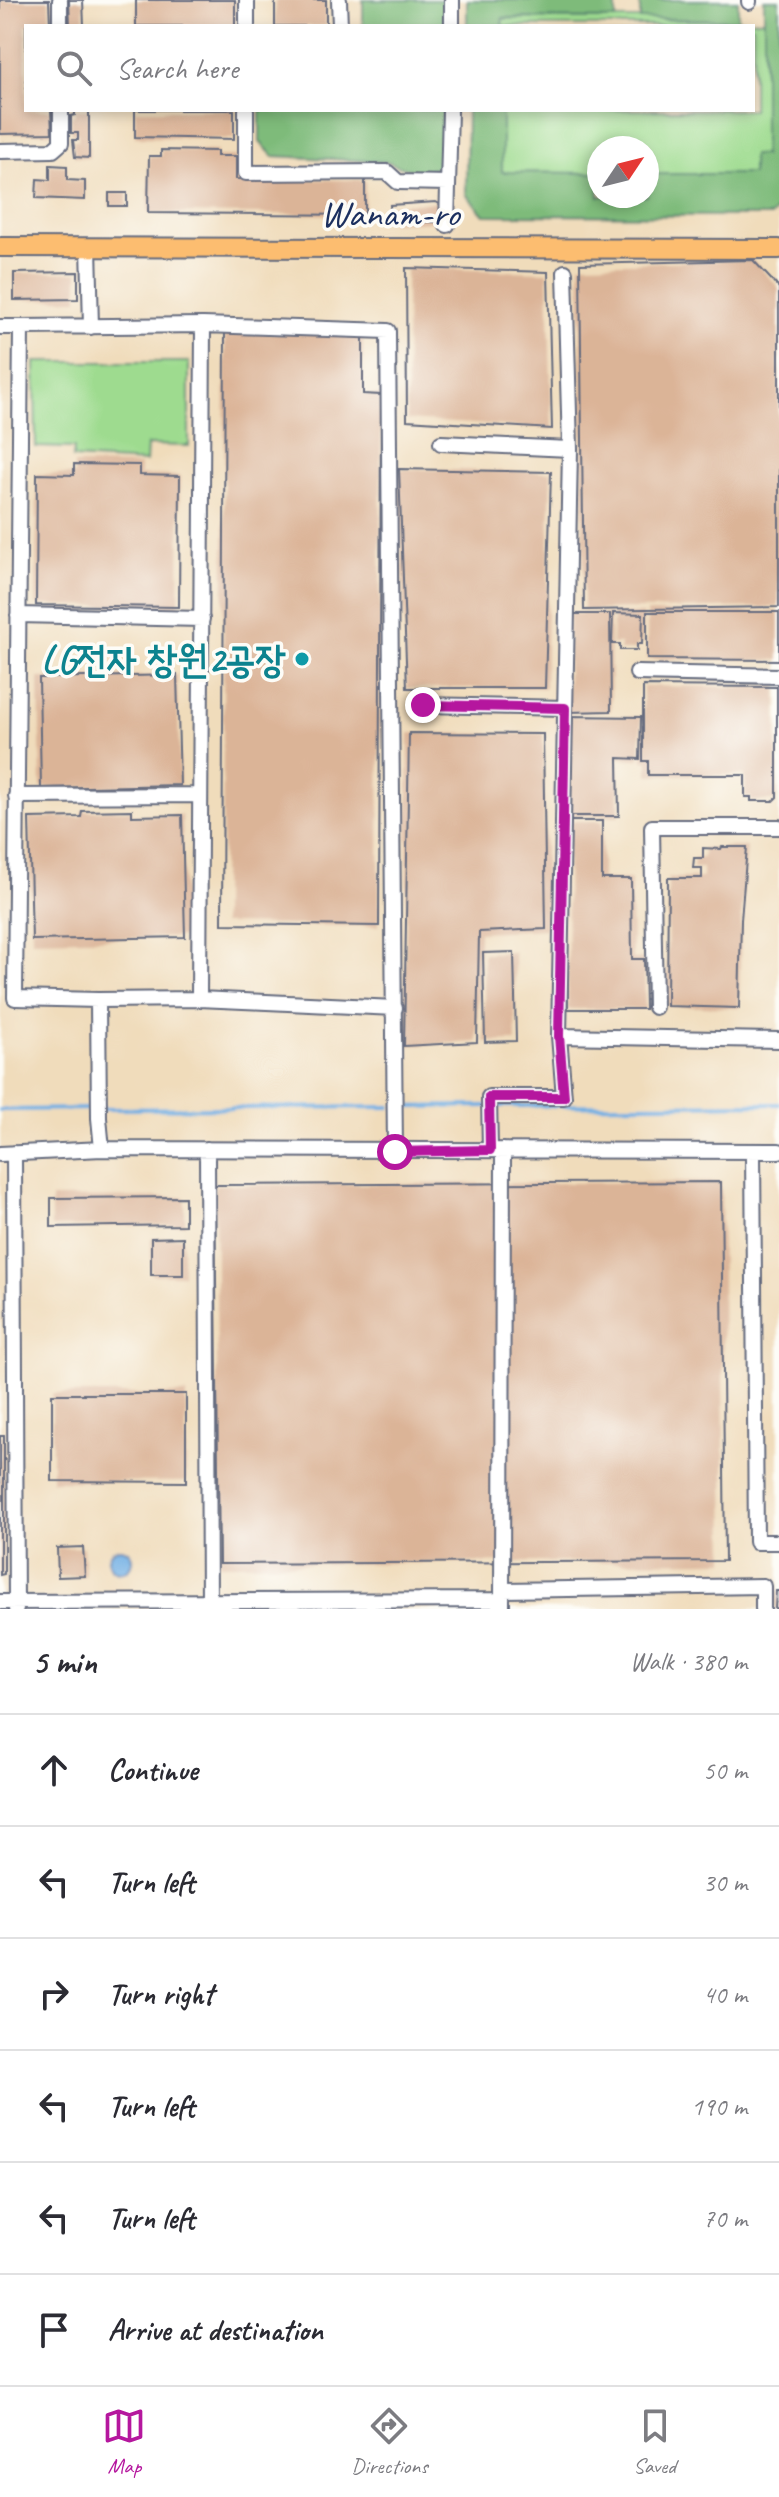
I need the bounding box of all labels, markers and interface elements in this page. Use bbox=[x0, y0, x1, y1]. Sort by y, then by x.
search box bbox=[24, 24, 755, 112]
icon: search bbox=[52, 46, 96, 90]
text: Search here bbox=[116, 49, 238, 87]
north arrow bbox=[587, 136, 659, 208]
street label: Wanam-ro bbox=[320, 190, 462, 237]
place label: LG전자 창원2공장 bbox=[42, 636, 286, 683]
marker: LG전자 창원2공장 bbox=[293, 650, 311, 668]
route end bbox=[405, 687, 441, 723]
route start bbox=[377, 1134, 413, 1170]
text: 5 min bbox=[32, 1640, 97, 1683]
text: Walk · 380 m bbox=[630, 1645, 747, 1678]
icon: ahead bbox=[32, 1748, 76, 1792]
text: Continue bbox=[108, 1751, 198, 1789]
text: 50 m bbox=[703, 1754, 747, 1787]
icon: left bbox=[32, 1860, 76, 1904]
text: Turn left bbox=[108, 1863, 195, 1901]
text: 30 m bbox=[703, 1866, 747, 1899]
icon: right bbox=[32, 1972, 76, 2016]
text: Turn right bbox=[108, 1975, 213, 2013]
text: 40 m bbox=[703, 1978, 747, 2011]
icon: left bbox=[32, 2084, 76, 2128]
text: Turn left bbox=[108, 2087, 195, 2125]
text: 190 m bbox=[691, 2090, 747, 2123]
icon: left bbox=[32, 2196, 76, 2240]
text: Turn left bbox=[108, 2199, 195, 2237]
text: 70 m bbox=[703, 2202, 747, 2235]
icon: arrive bbox=[32, 2308, 76, 2352]
text: Arrive at destination bbox=[108, 2311, 323, 2349]
tab: Map bbox=[102, 2404, 146, 2480]
tab: Directions bbox=[351, 2404, 428, 2480]
tab: Saved bbox=[633, 2404, 677, 2480]

